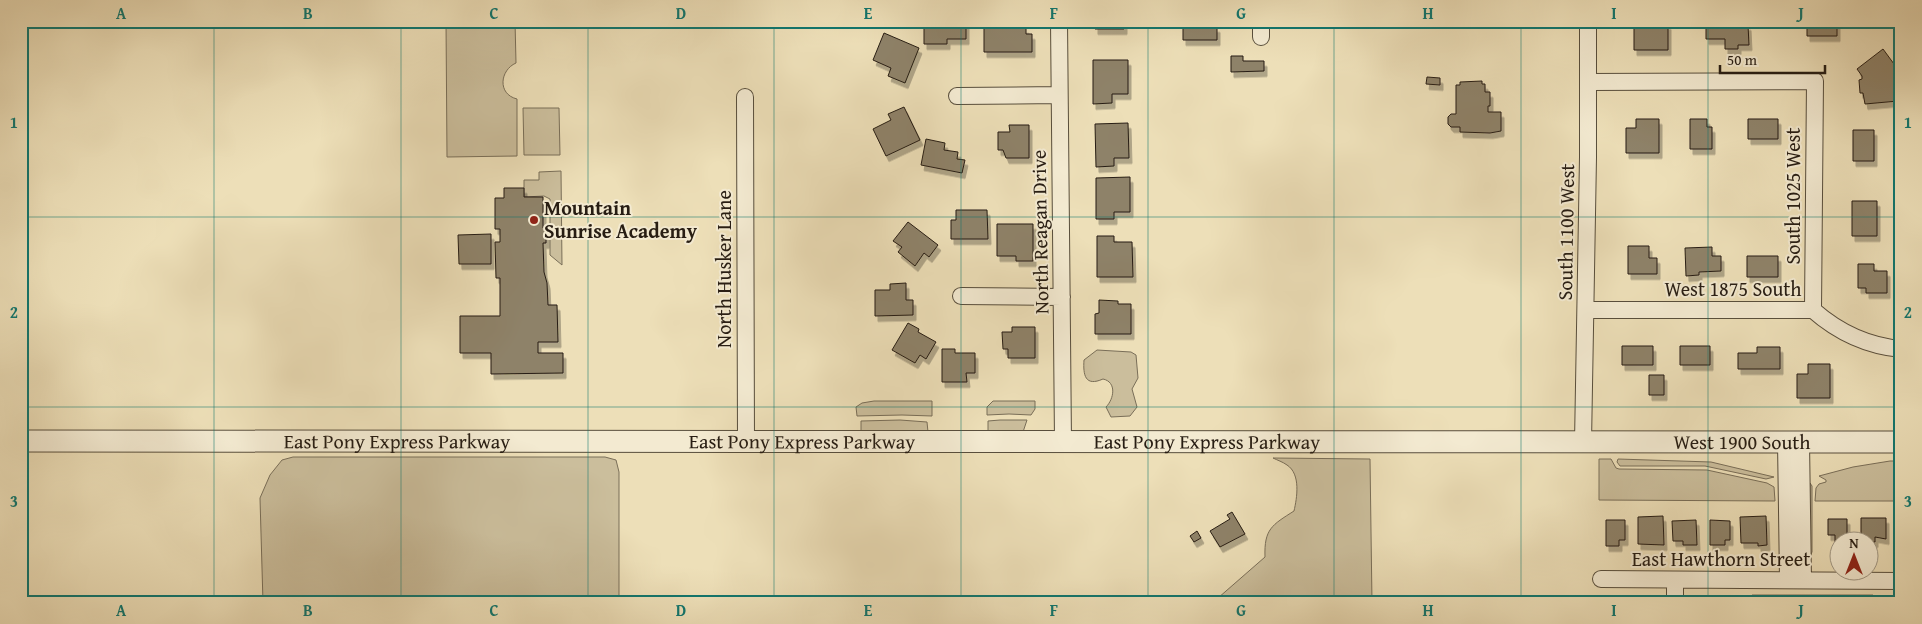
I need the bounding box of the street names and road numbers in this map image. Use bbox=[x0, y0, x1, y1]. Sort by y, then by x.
street label: South 1025 West bbox=[1778, 127, 1807, 265]
street label: North Reagan Drive bbox=[1024, 150, 1055, 314]
street label: South 1100 West bbox=[1550, 163, 1581, 301]
street label: North Husker Lane bbox=[709, 190, 738, 348]
street label: West 1875 South bbox=[1664, 274, 1802, 303]
street label: East Pony Express Parkway bbox=[284, 426, 510, 455]
street label: East Pony Express Parkway bbox=[689, 426, 915, 455]
street label: East Pony Express Parkway bbox=[1094, 427, 1320, 456]
street label: West 1900 South bbox=[1673, 427, 1811, 456]
street label: East Hawthorn Street bbox=[1632, 544, 1810, 573]

